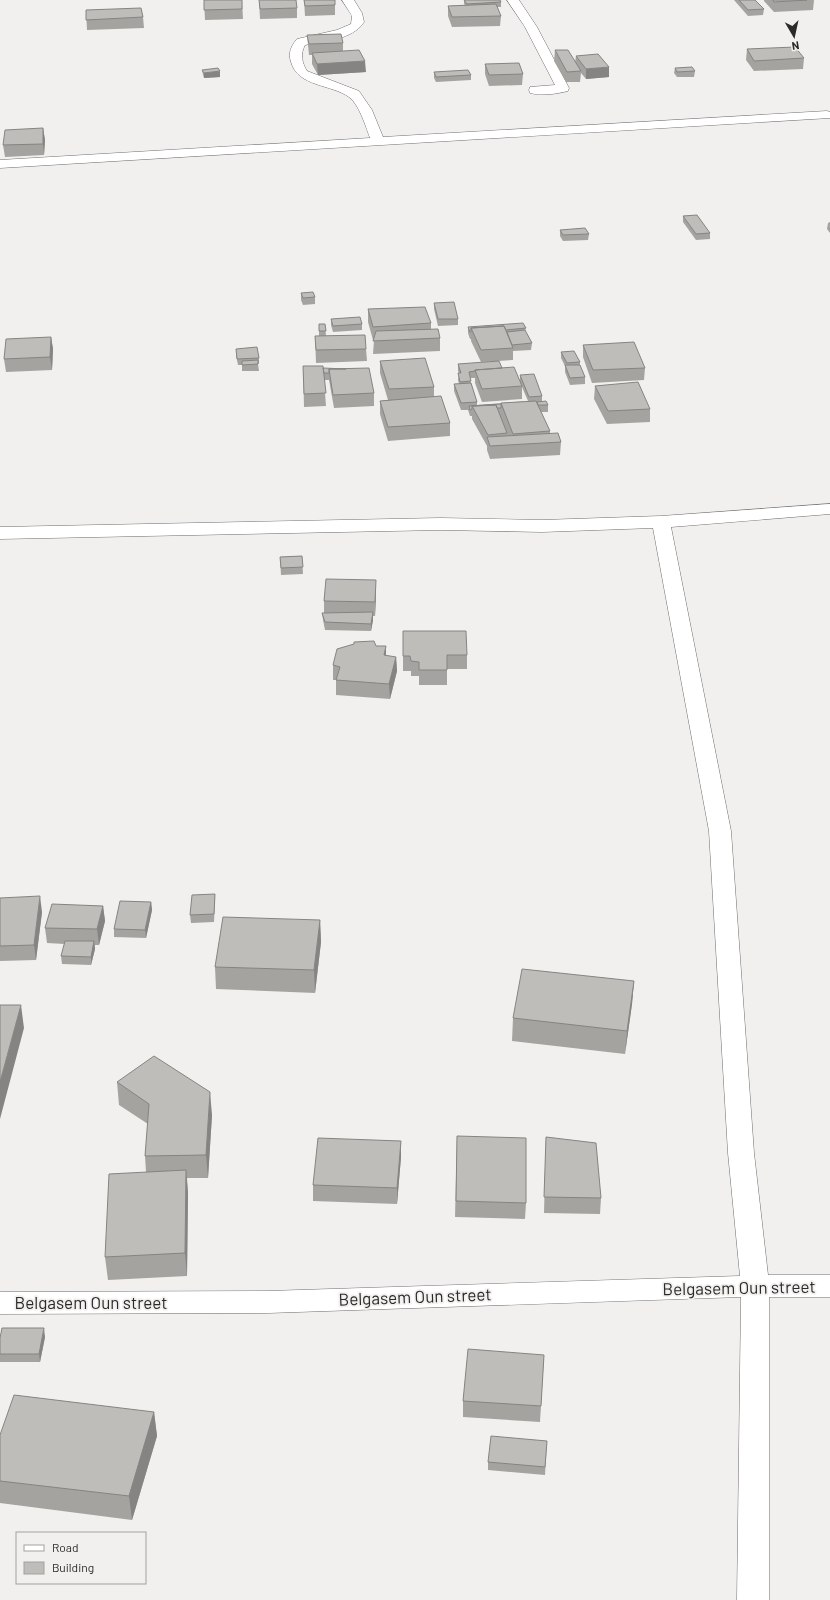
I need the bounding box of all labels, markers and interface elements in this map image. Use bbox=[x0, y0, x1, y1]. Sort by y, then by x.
north arrow bbox=[774, 16, 814, 56]
text: N bbox=[791, 39, 800, 53]
street label: Belgasem Oun street bbox=[662, 1276, 816, 1298]
street label: Belgasem Oun street bbox=[338, 1283, 492, 1309]
street label: Belgasem Oun street bbox=[15, 1292, 168, 1312]
legend bbox=[16, 1532, 146, 1584]
text: Road bbox=[52, 1540, 79, 1554]
text: Building bbox=[52, 1560, 94, 1574]

